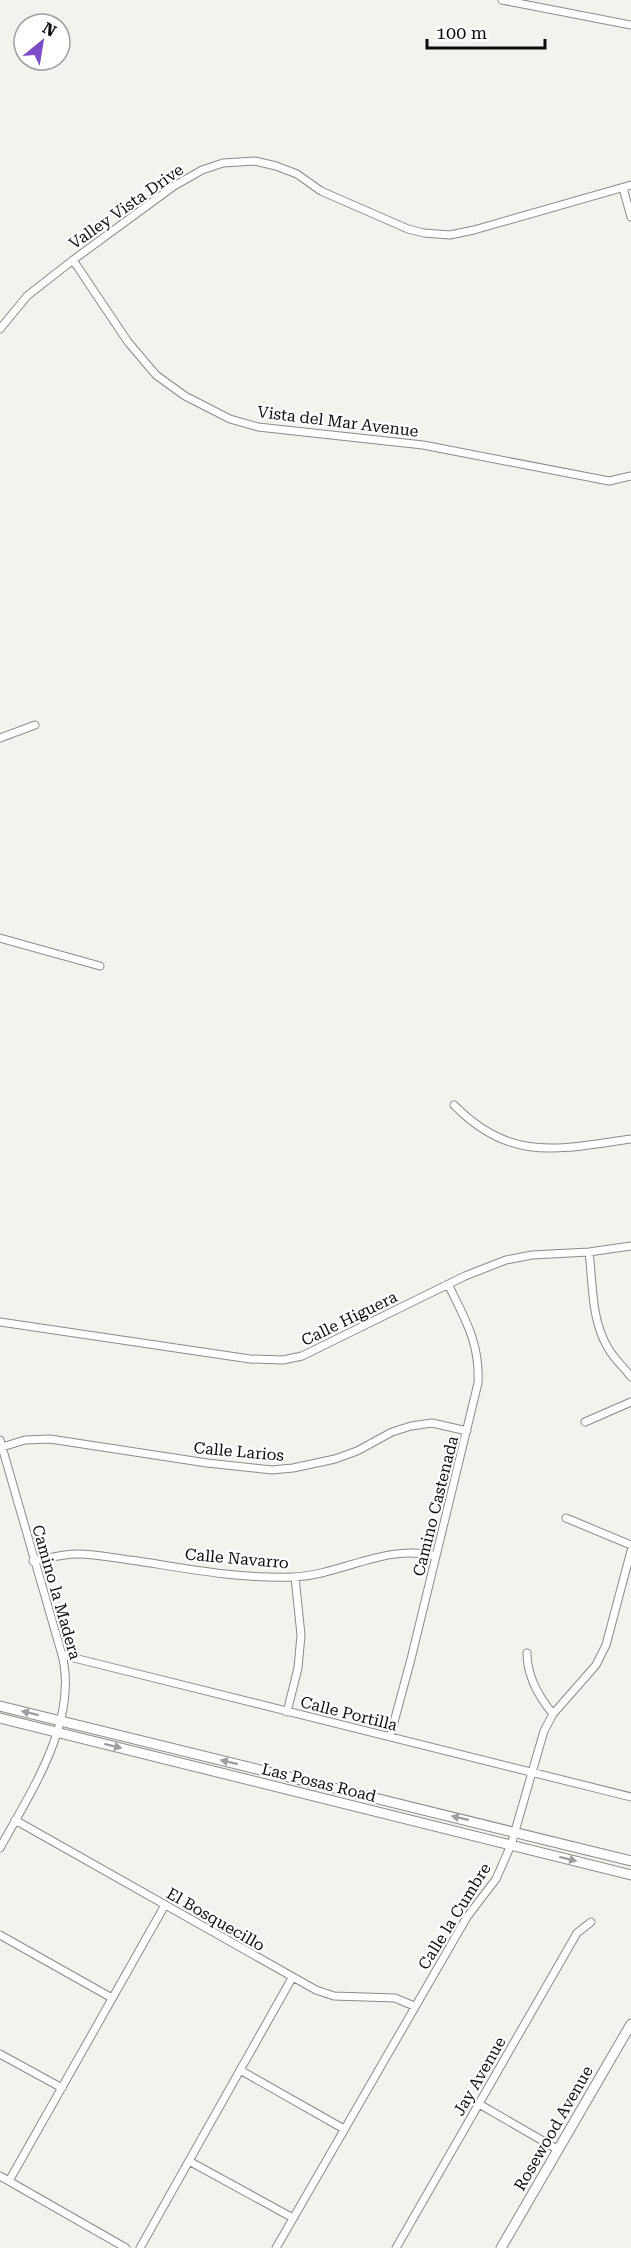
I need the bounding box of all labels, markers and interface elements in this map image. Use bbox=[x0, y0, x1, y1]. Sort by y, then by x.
north arrow bbox=[12, 12, 72, 72]
scale bar bbox=[427, 12, 546, 50]
text: N bbox=[39, 18, 59, 41]
text: 100 m bbox=[436, 22, 487, 43]
street label: Valley Vista Drive bbox=[65, 160, 187, 253]
street label: Vista del Mar Avenue bbox=[256, 402, 420, 441]
street label: Calle Higuera bbox=[298, 1287, 401, 1350]
street label: Camino Castenada bbox=[409, 1434, 462, 1578]
street label: Calle Larios bbox=[193, 1438, 285, 1465]
street label: Camino la Madera bbox=[28, 1523, 85, 1662]
street label: Calle Navarro bbox=[184, 1544, 290, 1573]
street label: Calle Portilla bbox=[299, 1692, 400, 1735]
one-way arrow bbox=[21, 1707, 39, 1717]
one-way arrow bbox=[104, 1742, 122, 1752]
one-way arrow bbox=[220, 1756, 239, 1766]
street label: Las Posas Road bbox=[260, 1759, 378, 1806]
one-way arrow bbox=[451, 1812, 469, 1822]
one-way arrow bbox=[559, 1854, 577, 1864]
street label: Calle la Cumbre bbox=[414, 1859, 495, 1973]
street label: El Bosquecillo bbox=[163, 1884, 268, 1955]
street label: Jay Avenue bbox=[449, 2033, 510, 2119]
street label: Rosewood Avenue bbox=[510, 2062, 597, 2194]

